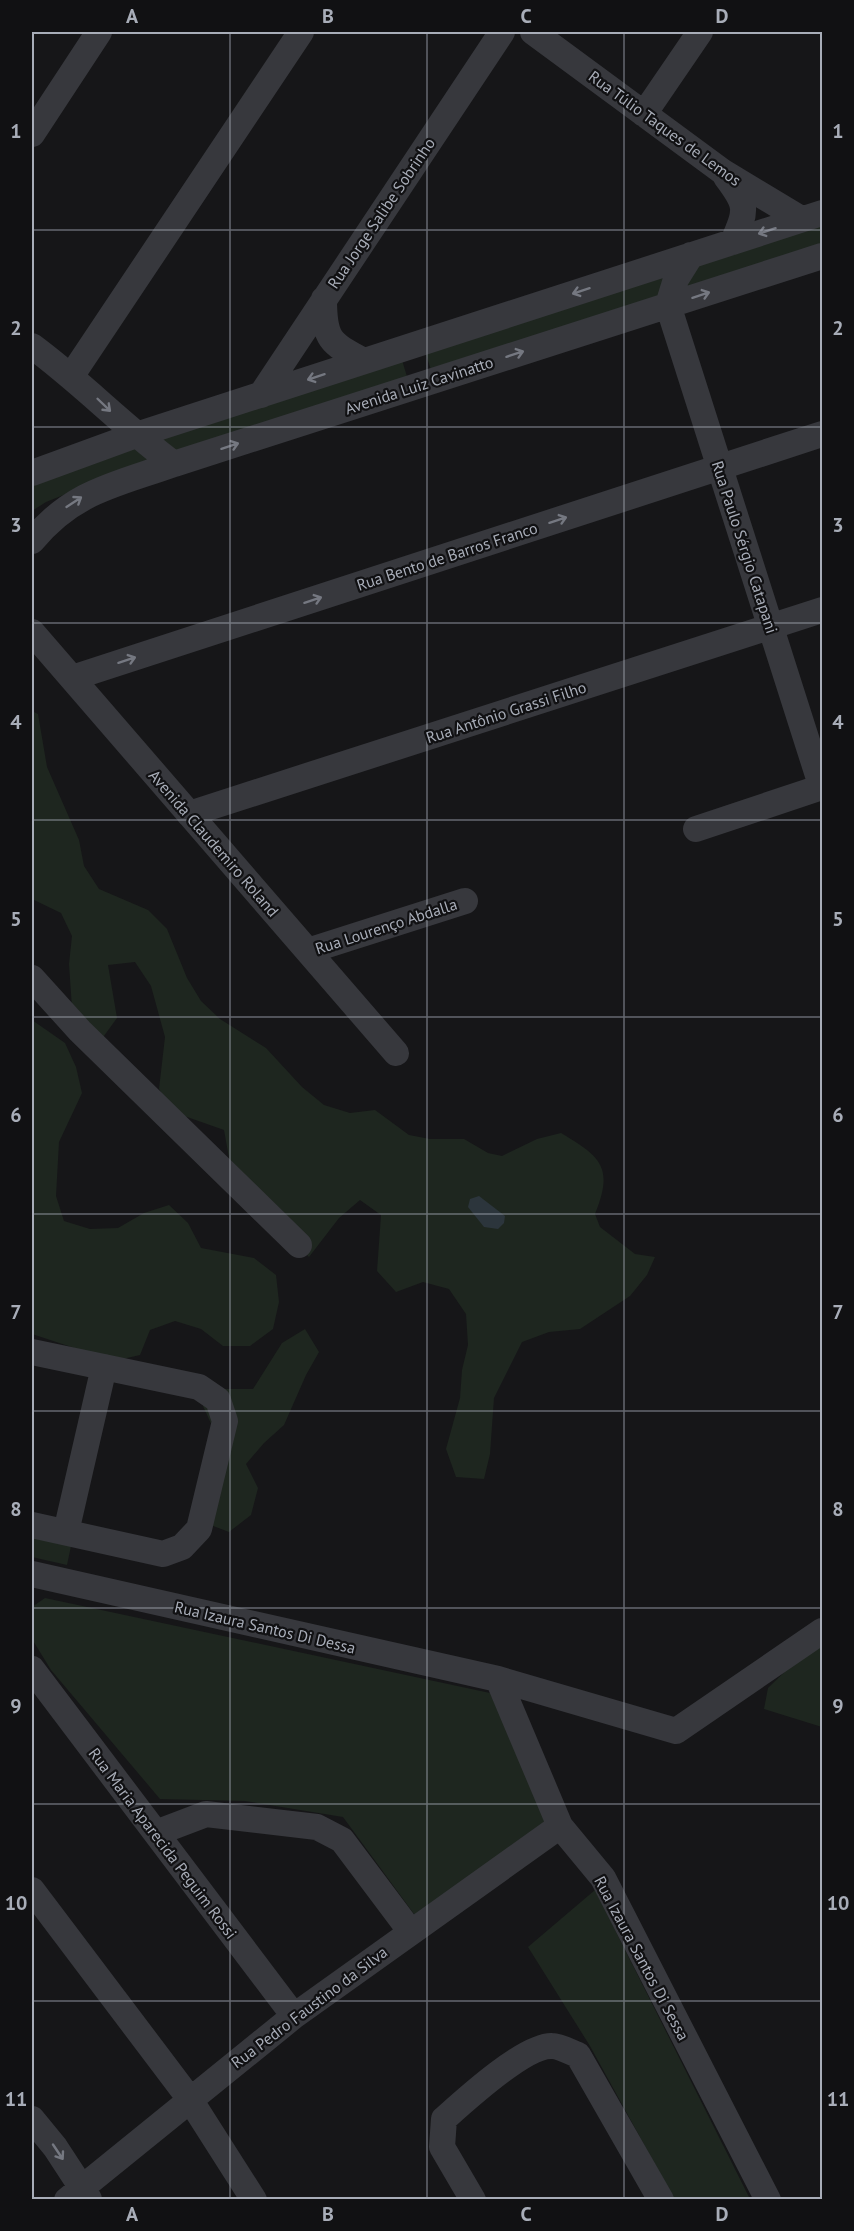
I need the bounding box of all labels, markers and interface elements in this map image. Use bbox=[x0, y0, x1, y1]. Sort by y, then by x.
text: A bbox=[126, 3, 139, 29]
text: B bbox=[322, 3, 334, 29]
text: C bbox=[520, 3, 532, 29]
text: D bbox=[716, 3, 729, 29]
street label: Rua Túlio Taques de Lemos bbox=[585, 66, 745, 190]
text: 1 bbox=[10, 118, 22, 144]
text: 1 bbox=[832, 118, 844, 144]
street label: Rua Jorge Salibe Sobrinho bbox=[323, 134, 439, 292]
one-way arrow bbox=[758, 226, 777, 237]
one-way arrow bbox=[572, 286, 591, 297]
one-way arrow bbox=[691, 289, 710, 300]
text: 2 bbox=[10, 315, 22, 341]
text: 2 bbox=[832, 315, 844, 341]
one-way arrow bbox=[505, 348, 524, 359]
street label: Avenida Luiz Cavinatto bbox=[342, 352, 496, 418]
one-way arrow bbox=[307, 372, 326, 383]
one-way arrow bbox=[97, 398, 112, 412]
one-way arrow bbox=[220, 440, 239, 451]
street label: Rua Paulo Sérgio Catapani bbox=[708, 458, 782, 636]
one-way arrow bbox=[65, 495, 82, 507]
text: 3 bbox=[10, 512, 22, 538]
text: 3 bbox=[832, 512, 844, 538]
one-way arrow bbox=[548, 514, 567, 525]
street label: Rua Bento de Barros Franco bbox=[354, 517, 540, 595]
one-way arrow bbox=[303, 594, 322, 605]
one-way arrow bbox=[117, 654, 136, 665]
street label: Rua Antônio Grassi Filho bbox=[423, 677, 589, 747]
text: 4 bbox=[10, 709, 22, 735]
text: 4 bbox=[832, 709, 844, 735]
street label: Avenida Claudemiro Roland bbox=[145, 765, 283, 921]
street label: Rua Lourenço Abdalla bbox=[313, 894, 459, 958]
text: 5 bbox=[10, 906, 22, 932]
text: 5 bbox=[832, 906, 844, 932]
text: 6 bbox=[10, 1102, 22, 1128]
text: 6 bbox=[832, 1102, 844, 1128]
text: 7 bbox=[10, 1299, 22, 1325]
text: 7 bbox=[832, 1299, 844, 1325]
text: 8 bbox=[10, 1496, 22, 1522]
text: 8 bbox=[832, 1496, 844, 1522]
street label: Rua Izaura Santos Di Dessa bbox=[172, 1596, 358, 1658]
text: 9 bbox=[10, 1693, 22, 1719]
text: 9 bbox=[832, 1693, 844, 1719]
street label: Rua Maria Aparecida Peguim Rossi bbox=[85, 1744, 241, 1942]
street label: Rua Izaura Santos Di Sessa bbox=[590, 1872, 694, 2044]
text: 10 bbox=[5, 1890, 27, 1916]
text: 10 bbox=[827, 1890, 849, 1916]
street label: Rua Pedro Faustino da Silva bbox=[227, 1942, 391, 2072]
text: 11 bbox=[5, 2086, 27, 2112]
text: 11 bbox=[827, 2086, 849, 2112]
one-way arrow bbox=[51, 2144, 64, 2161]
text: A bbox=[126, 2201, 139, 2227]
text: B bbox=[322, 2201, 334, 2227]
text: C bbox=[520, 2201, 532, 2227]
text: D bbox=[716, 2201, 729, 2227]

